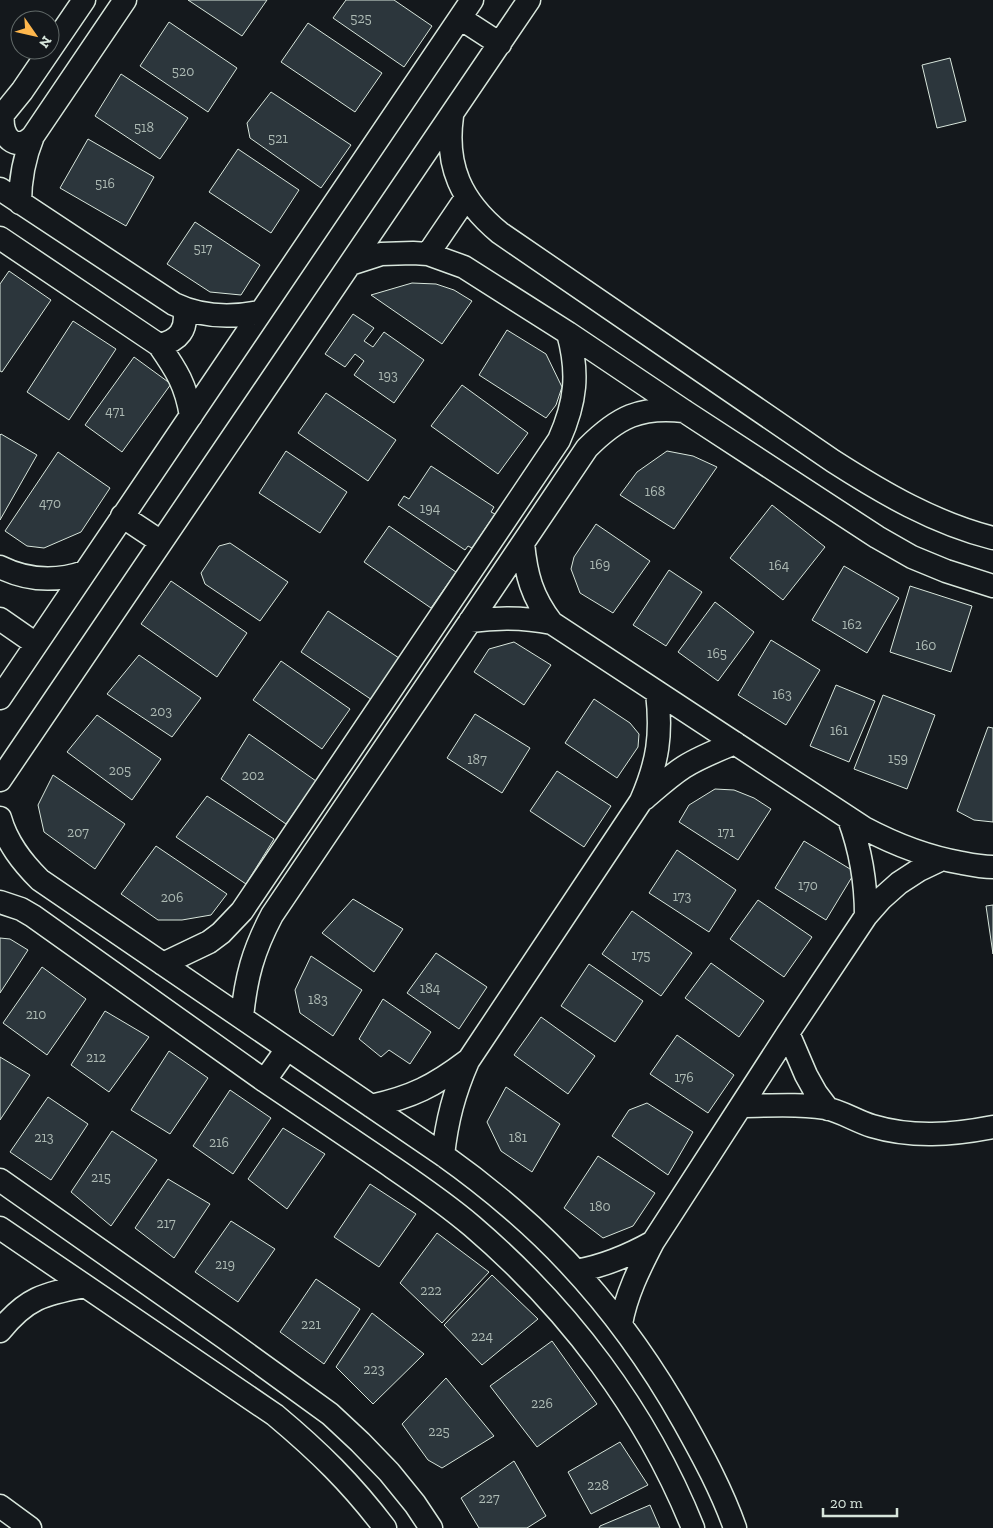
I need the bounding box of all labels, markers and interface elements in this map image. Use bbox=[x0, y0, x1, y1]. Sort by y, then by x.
north arrow bbox=[10, 10, 60, 60]
house number: 525 bbox=[350, 10, 372, 27]
text: N bbox=[35, 33, 55, 51]
house number: 520 bbox=[172, 63, 194, 80]
house number: 518 bbox=[134, 119, 154, 136]
house number: 521 bbox=[268, 130, 288, 147]
house number: 516 bbox=[95, 175, 115, 192]
house number: 517 bbox=[194, 240, 213, 257]
house number: 193 bbox=[378, 367, 398, 384]
house number: 471 bbox=[105, 403, 125, 420]
house number: 168 bbox=[645, 483, 665, 500]
house number: 470 bbox=[39, 495, 61, 512]
house number: 194 bbox=[420, 500, 441, 517]
house number: 169 bbox=[590, 556, 610, 573]
house number: 164 bbox=[769, 557, 790, 574]
house number: 162 bbox=[842, 616, 862, 633]
house number: 160 bbox=[916, 637, 936, 654]
house number: 165 bbox=[707, 645, 727, 662]
house number: 163 bbox=[772, 686, 792, 703]
house number: 203 bbox=[150, 703, 172, 720]
house number: 161 bbox=[830, 722, 849, 739]
house number: 159 bbox=[888, 750, 908, 767]
house number: 187 bbox=[467, 751, 487, 768]
house number: 205 bbox=[109, 762, 131, 779]
house number: 202 bbox=[242, 767, 264, 784]
house number: 207 bbox=[67, 824, 89, 841]
house number: 171 bbox=[717, 824, 735, 841]
house number: 170 bbox=[798, 877, 818, 894]
house number: 173 bbox=[673, 888, 691, 905]
house number: 206 bbox=[161, 889, 183, 906]
house number: 175 bbox=[632, 947, 650, 964]
house number: 184 bbox=[420, 980, 441, 997]
house number: 183 bbox=[308, 991, 328, 1008]
house number: 210 bbox=[26, 1006, 46, 1023]
house number: 212 bbox=[86, 1049, 106, 1066]
house number: 176 bbox=[674, 1069, 694, 1086]
house number: 213 bbox=[34, 1129, 54, 1146]
house number: 181 bbox=[509, 1129, 528, 1146]
house number: 216 bbox=[209, 1134, 229, 1151]
house number: 215 bbox=[91, 1169, 111, 1186]
house number: 180 bbox=[590, 1198, 611, 1215]
house number: 217 bbox=[157, 1215, 176, 1232]
house number: 219 bbox=[215, 1256, 235, 1273]
house number: 222 bbox=[420, 1282, 442, 1299]
house number: 221 bbox=[301, 1316, 322, 1333]
house number: 224 bbox=[471, 1328, 493, 1345]
house number: 223 bbox=[363, 1361, 385, 1378]
house number: 226 bbox=[531, 1395, 553, 1412]
house number: 225 bbox=[428, 1423, 450, 1440]
house number: 228 bbox=[587, 1477, 609, 1494]
scale bar bbox=[823, 1486, 897, 1518]
house number: 227 bbox=[478, 1490, 500, 1507]
text: 20 m bbox=[830, 1494, 863, 1512]

